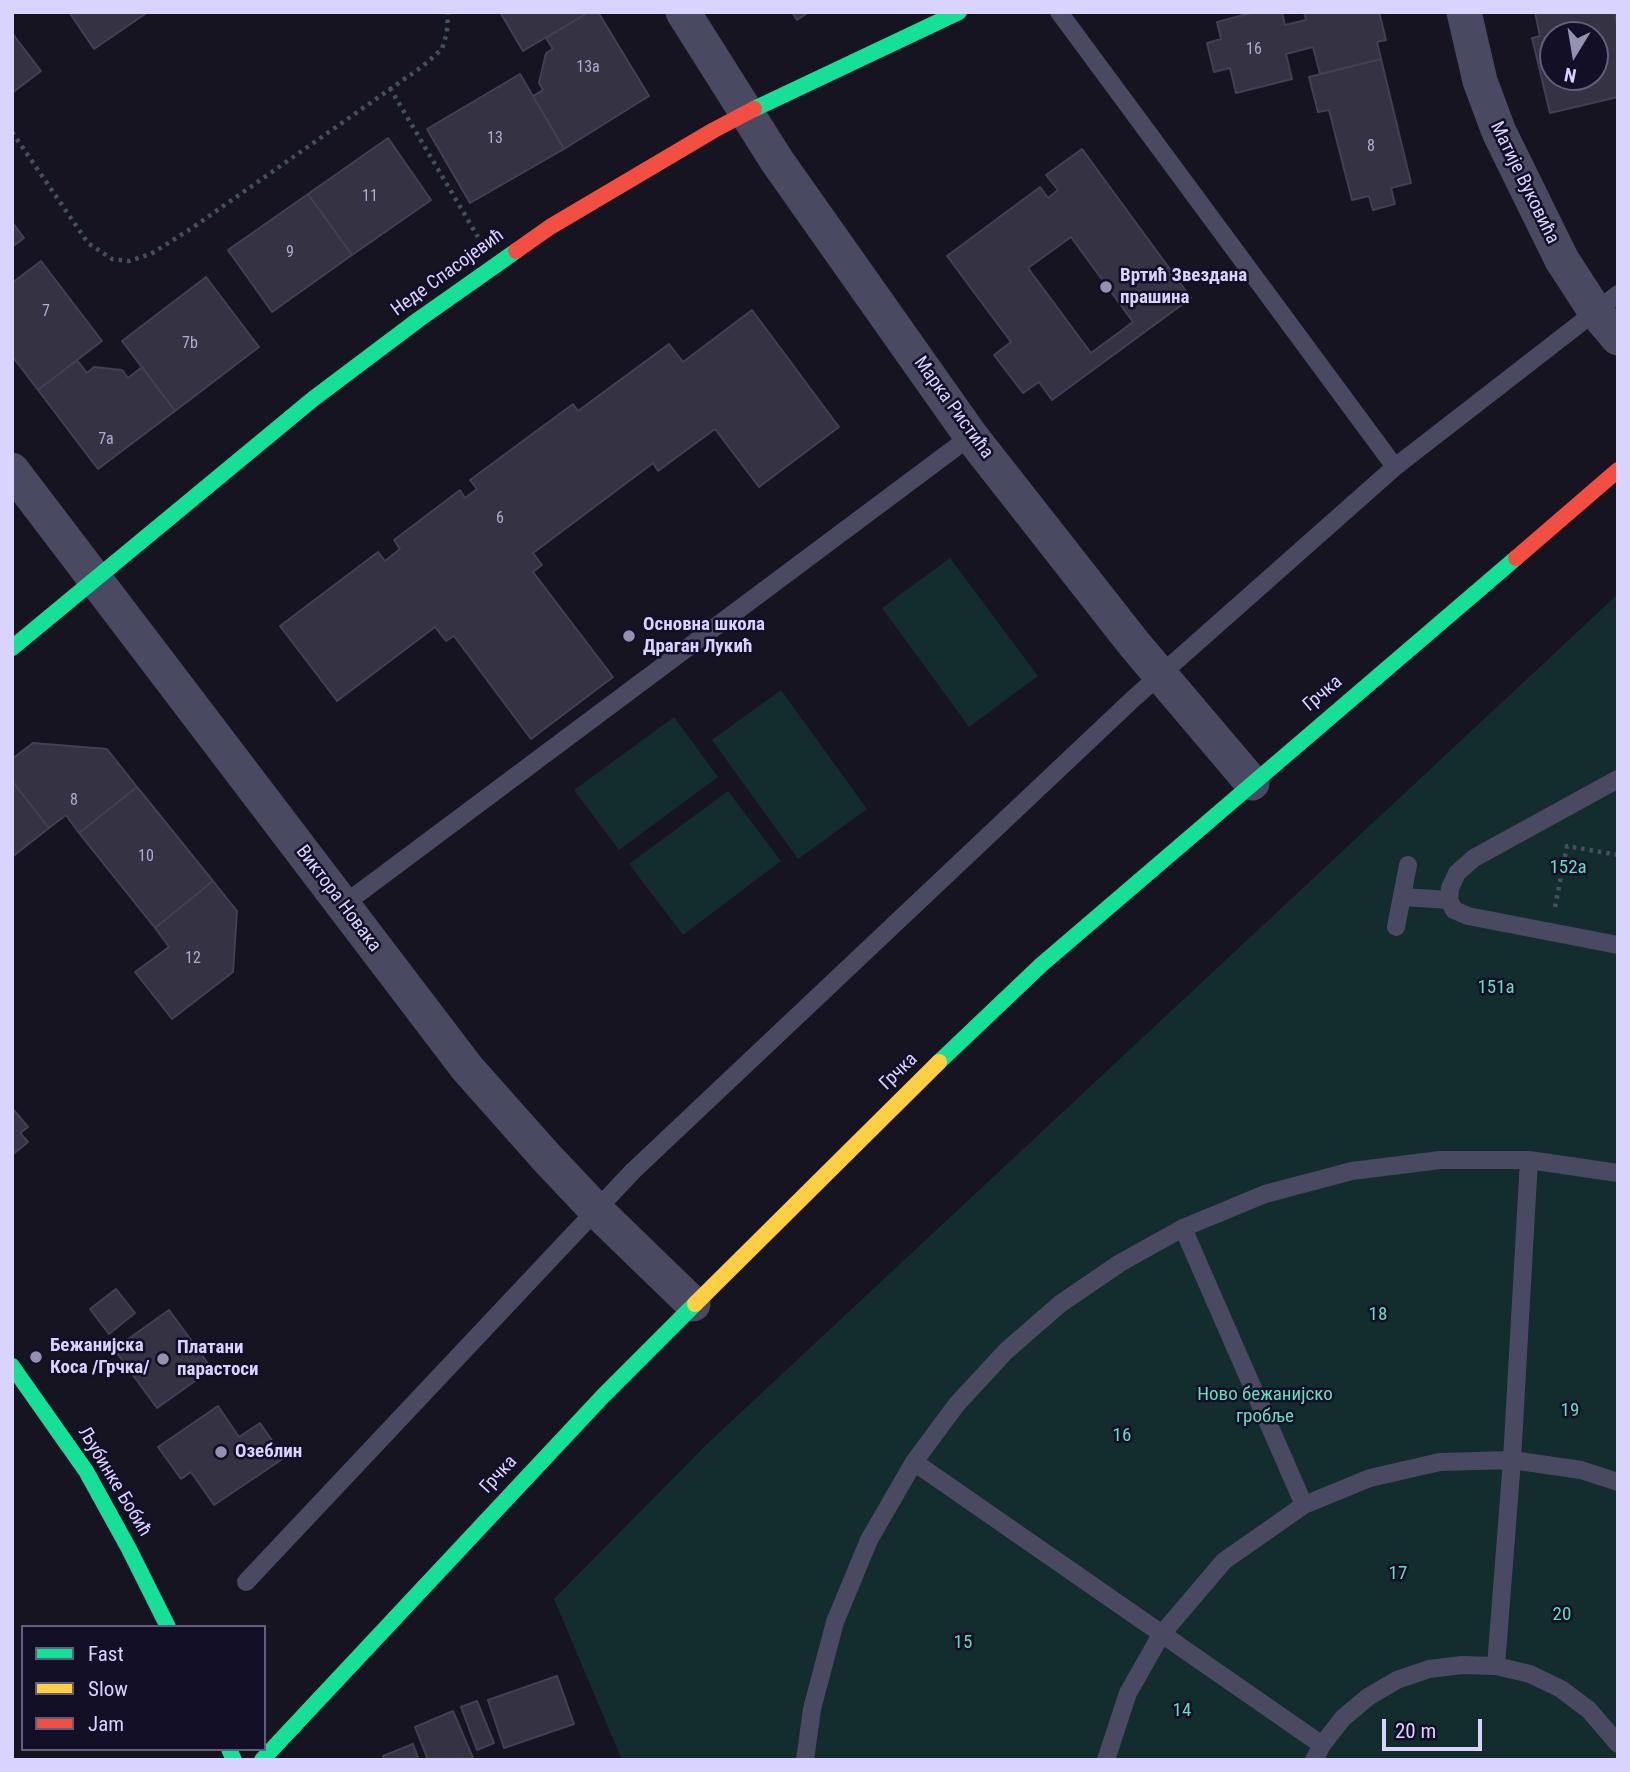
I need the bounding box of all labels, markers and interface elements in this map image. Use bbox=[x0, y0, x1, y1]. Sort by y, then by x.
north arrow bbox=[1539, 21, 1609, 91]
house number: 16 bbox=[1246, 40, 1262, 60]
house number: 13a bbox=[576, 58, 600, 78]
text: N bbox=[1562, 63, 1578, 88]
street label: Матије Вуковића bbox=[1485, 118, 1563, 248]
house number: 13 bbox=[487, 129, 503, 149]
house number: 8 bbox=[1367, 137, 1375, 157]
house number: 11 bbox=[362, 187, 378, 207]
street label: Неде Спасојевић bbox=[387, 224, 509, 322]
house number: 9 bbox=[286, 243, 294, 263]
place label: Вртић Звездана прашина bbox=[1120, 265, 1247, 309]
marker: Вртић Звездана прашина bbox=[1098, 279, 1114, 295]
house number: 7 bbox=[42, 302, 50, 322]
house number: 7b bbox=[182, 334, 198, 354]
street label: Марка Ристића bbox=[908, 352, 998, 464]
house number: 7a bbox=[98, 430, 114, 450]
house number: 6 bbox=[496, 509, 504, 529]
place label: Основна школа Драган Лукић bbox=[643, 614, 765, 658]
marker: Основна школа Драган Лукић bbox=[621, 628, 637, 644]
street label: Грчка bbox=[1299, 671, 1347, 717]
house number: 8 bbox=[70, 791, 78, 811]
street label: Виктора Новака bbox=[291, 841, 385, 957]
house number: 10 bbox=[138, 847, 154, 867]
park label: 152a bbox=[1549, 857, 1587, 879]
house number: 12 bbox=[185, 949, 201, 969]
park label: 151a bbox=[1477, 977, 1515, 999]
street label: Грчка bbox=[875, 1048, 923, 1096]
park label: 18 bbox=[1369, 1304, 1387, 1326]
place label: Бежанијска Коса /Грчка/ bbox=[50, 1335, 150, 1379]
place label: Платани парастоси bbox=[177, 1337, 259, 1381]
marker: Бежанијска Коса /Грчка/ bbox=[28, 1349, 44, 1365]
marker: Платани парастоси bbox=[155, 1351, 171, 1367]
park label: Ново бежанијско гробље bbox=[1197, 1384, 1333, 1428]
park label: 19 bbox=[1561, 1400, 1579, 1422]
street label: Љубинке Бобић bbox=[72, 1423, 156, 1541]
park label: 16 bbox=[1113, 1425, 1131, 1447]
place label: Озеблин bbox=[235, 1441, 302, 1463]
marker: Озеблин bbox=[213, 1444, 229, 1460]
street label: Грчка bbox=[476, 1451, 522, 1499]
park label: 17 bbox=[1389, 1563, 1407, 1585]
park label: 20 bbox=[1553, 1604, 1571, 1626]
legend bbox=[21, 1625, 266, 1751]
park label: 15 bbox=[954, 1632, 972, 1654]
text: Fast bbox=[88, 1642, 124, 1666]
text: Slow bbox=[88, 1677, 128, 1701]
park label: 14 bbox=[1173, 1700, 1191, 1722]
scale bar bbox=[1385, 1706, 1485, 1750]
text: Jam bbox=[88, 1712, 124, 1736]
text: 20 m bbox=[1395, 1719, 1436, 1743]

